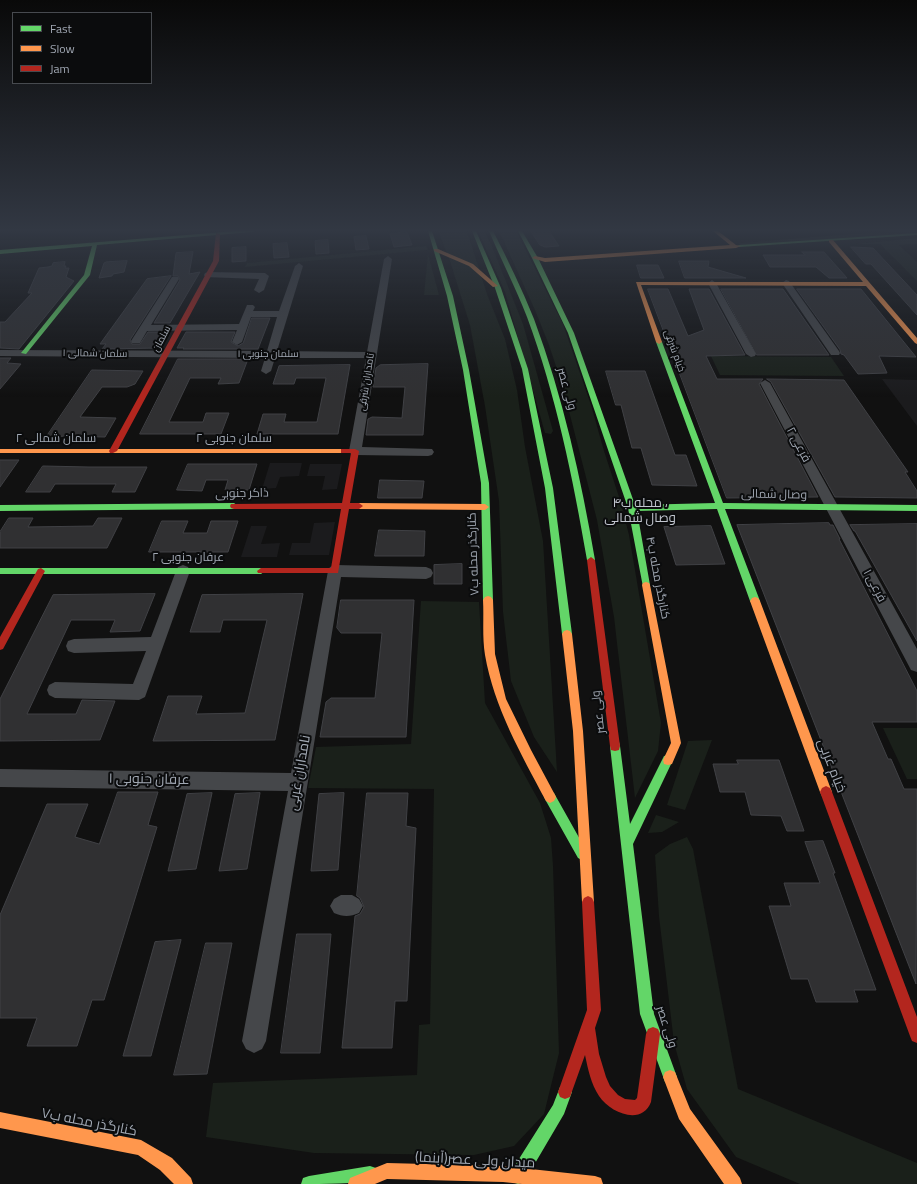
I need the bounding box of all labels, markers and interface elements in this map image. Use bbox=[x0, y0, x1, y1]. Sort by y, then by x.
legend bbox=[12, 12, 152, 84]
text: Fast bbox=[50, 19, 72, 38]
text: Slow bbox=[50, 39, 75, 58]
text: Jam bbox=[50, 59, 70, 78]
street label: سلمان bbox=[150, 324, 174, 354]
street label: خیام شرقی bbox=[661, 328, 687, 374]
street label: سلمان شمالی ۱ bbox=[63, 347, 127, 361]
street label: سلمان جنوبی ۱ bbox=[238, 349, 298, 361]
street label: نامداران شرقی bbox=[357, 352, 377, 412]
street label: ولی عصر bbox=[553, 366, 579, 412]
street label: فرعی ۲ bbox=[783, 425, 813, 465]
street label: سلمان شمالی ۲ bbox=[16, 432, 96, 446]
street label: سلمان جنوبی ۲ bbox=[196, 432, 272, 446]
street label: ذاکر جنوبی bbox=[215, 486, 269, 502]
street label: وصال شمالی bbox=[741, 487, 807, 503]
district label: محله ب۴ ، وصال شمالی bbox=[604, 496, 676, 527]
street label: کنارگذر محله ب۷ bbox=[465, 512, 483, 596]
street label: کنارگذر محله ب۴ bbox=[642, 536, 672, 620]
street label: عرفان جنوبی ۲ bbox=[152, 551, 224, 565]
street label: فرعی ۱ bbox=[859, 567, 889, 605]
street label: ولی عصر bbox=[589, 689, 609, 735]
street label: نامداران غربی bbox=[285, 734, 315, 812]
street label: خیام غربی bbox=[813, 737, 849, 795]
street label: عرفان جنوبی ۱ bbox=[108, 771, 190, 789]
street label: ولی عصر bbox=[652, 1004, 680, 1050]
street label: کنارگذر محله ب۷ bbox=[40, 1105, 138, 1141]
street label: میدان ولی عصر(آبنما) bbox=[415, 1149, 535, 1173]

